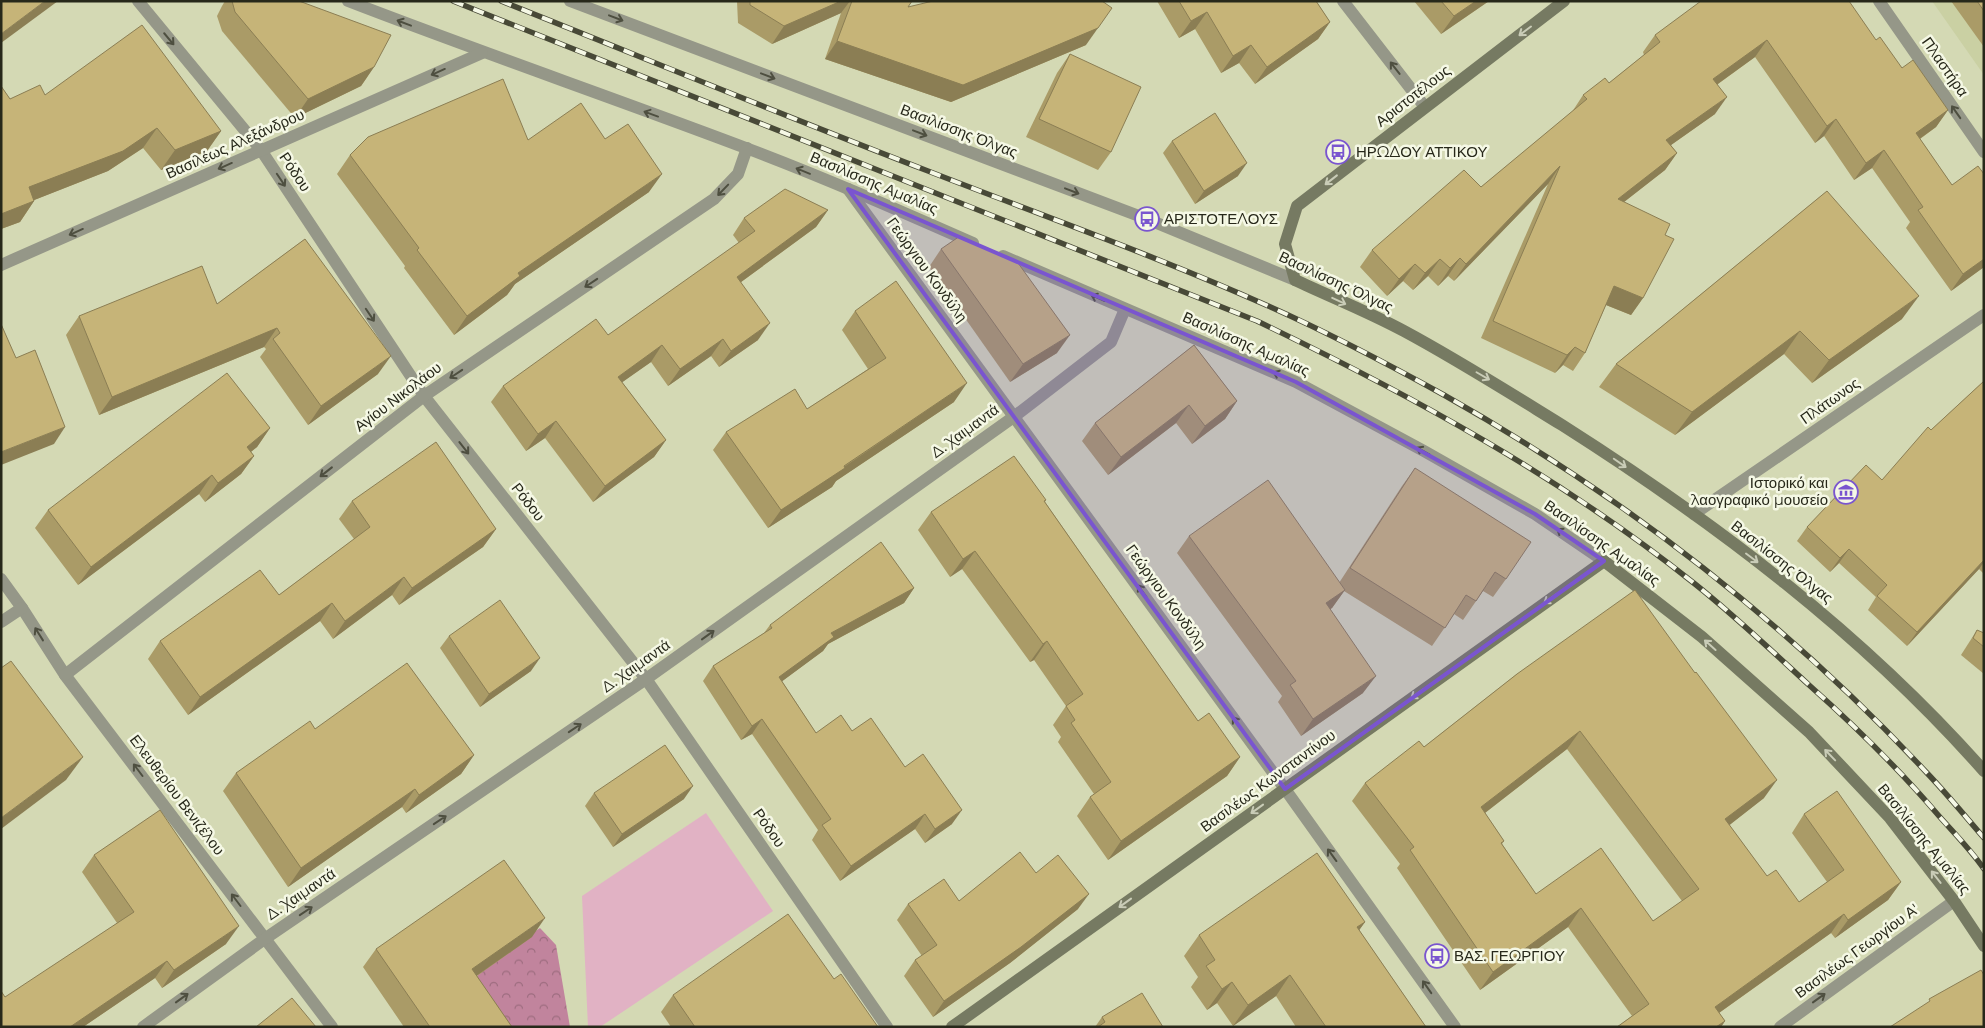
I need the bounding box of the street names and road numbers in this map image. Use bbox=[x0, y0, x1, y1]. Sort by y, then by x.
street label: Πλαστήρα bbox=[1918, 33, 1973, 100]
street label: Αριστοτέλους bbox=[1372, 61, 1454, 131]
street label: Βασιλίσσης Όλγας bbox=[898, 99, 1020, 162]
street label: Βασιλέως Αλεξάνδρου bbox=[163, 104, 307, 183]
street label: Βασιλίσσης Αμαλίας bbox=[807, 147, 941, 218]
street label: Ρόδου bbox=[275, 148, 315, 195]
street label: Γεώργιου Κονδύλη bbox=[883, 213, 972, 326]
street label: Βασιλίσσης Όλγας bbox=[1276, 247, 1396, 316]
street label: Βασιλίσσης Αμαλίας bbox=[1180, 307, 1313, 380]
street label: Αγίου Νικολάου bbox=[350, 358, 445, 436]
street label: Πλάτωνος bbox=[1796, 373, 1863, 428]
street label: Δ. Χαιμαντά bbox=[927, 399, 1003, 462]
street label: Ρόδου bbox=[508, 479, 549, 525]
street label: Βασιλίσσης Αμαλίας bbox=[1541, 496, 1664, 590]
street label: Βασιλίσσης Όλγας bbox=[1728, 516, 1837, 607]
street label: Γεώργιου Κονδύλη bbox=[1122, 540, 1211, 653]
street label: Δ. Χαιμαντά bbox=[598, 635, 674, 696]
street label: Βασιλέως Κωνσταντίνου bbox=[1196, 725, 1339, 836]
street label: Ελευθερίου Βενιζέλου bbox=[126, 731, 229, 859]
street label: Βασιλίσσης Αμαλίας bbox=[1874, 779, 1975, 898]
street label: Ρόδου bbox=[749, 805, 790, 851]
street label: Δ. Χαιμαντά bbox=[262, 863, 339, 924]
street label: Βασιλέως Γεωργίου Α' bbox=[1791, 899, 1922, 1002]

